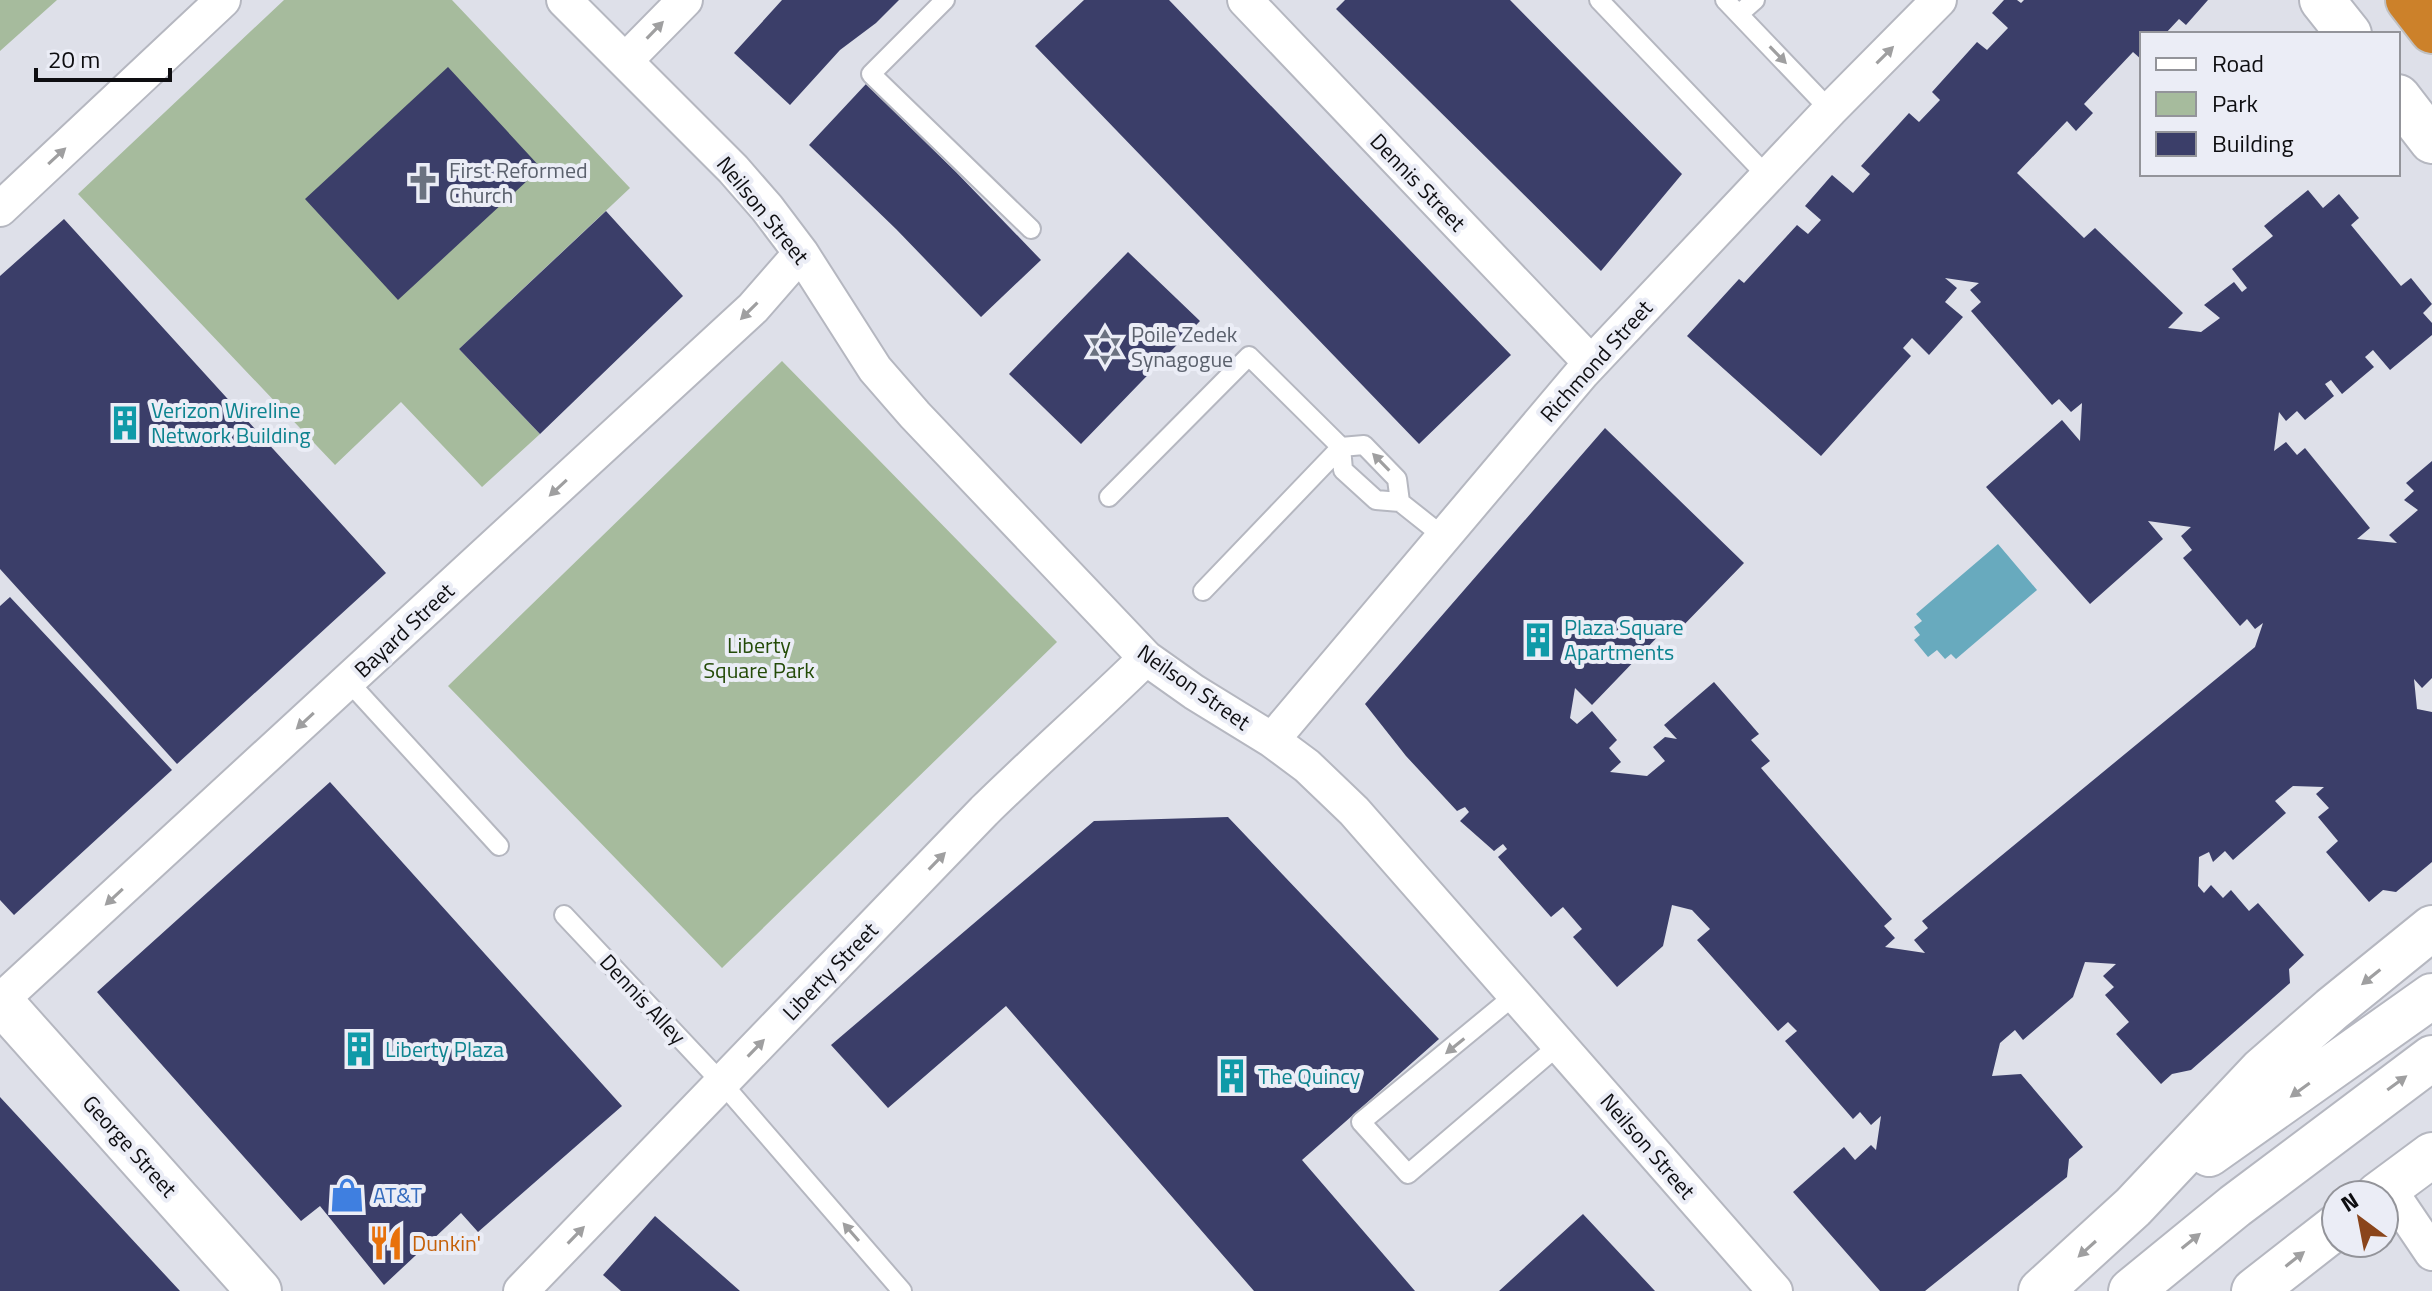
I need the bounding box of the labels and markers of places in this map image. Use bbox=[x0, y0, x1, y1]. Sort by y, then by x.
place label: First Reformed Church bbox=[449, 153, 588, 212]
church icon: First Reformed Church bbox=[404, 164, 442, 202]
place label: Poile Zedek Synagogue bbox=[1131, 317, 1238, 376]
synagogue icon: Poile Zedek Synagogue bbox=[1086, 328, 1124, 366]
place label: Verizon Wireline Network Building bbox=[151, 393, 311, 452]
building icon: Verizon Wireline Network Building bbox=[106, 404, 144, 442]
place label: Plaza Square Apartments bbox=[1564, 610, 1684, 669]
building icon: Plaza Square Apartments bbox=[1519, 621, 1557, 659]
building icon: Liberty Plaza bbox=[340, 1030, 378, 1068]
place label: Liberty Plaza bbox=[385, 1032, 504, 1066]
building icon: The Quincy bbox=[1213, 1057, 1251, 1095]
place label: The Quincy bbox=[1258, 1059, 1361, 1093]
shop icon: AT&T bbox=[328, 1176, 366, 1214]
place label: AT&T bbox=[373, 1178, 422, 1212]
restaurant icon: Dunkin' bbox=[367, 1224, 405, 1262]
place label: Dunkin' bbox=[412, 1226, 481, 1260]

